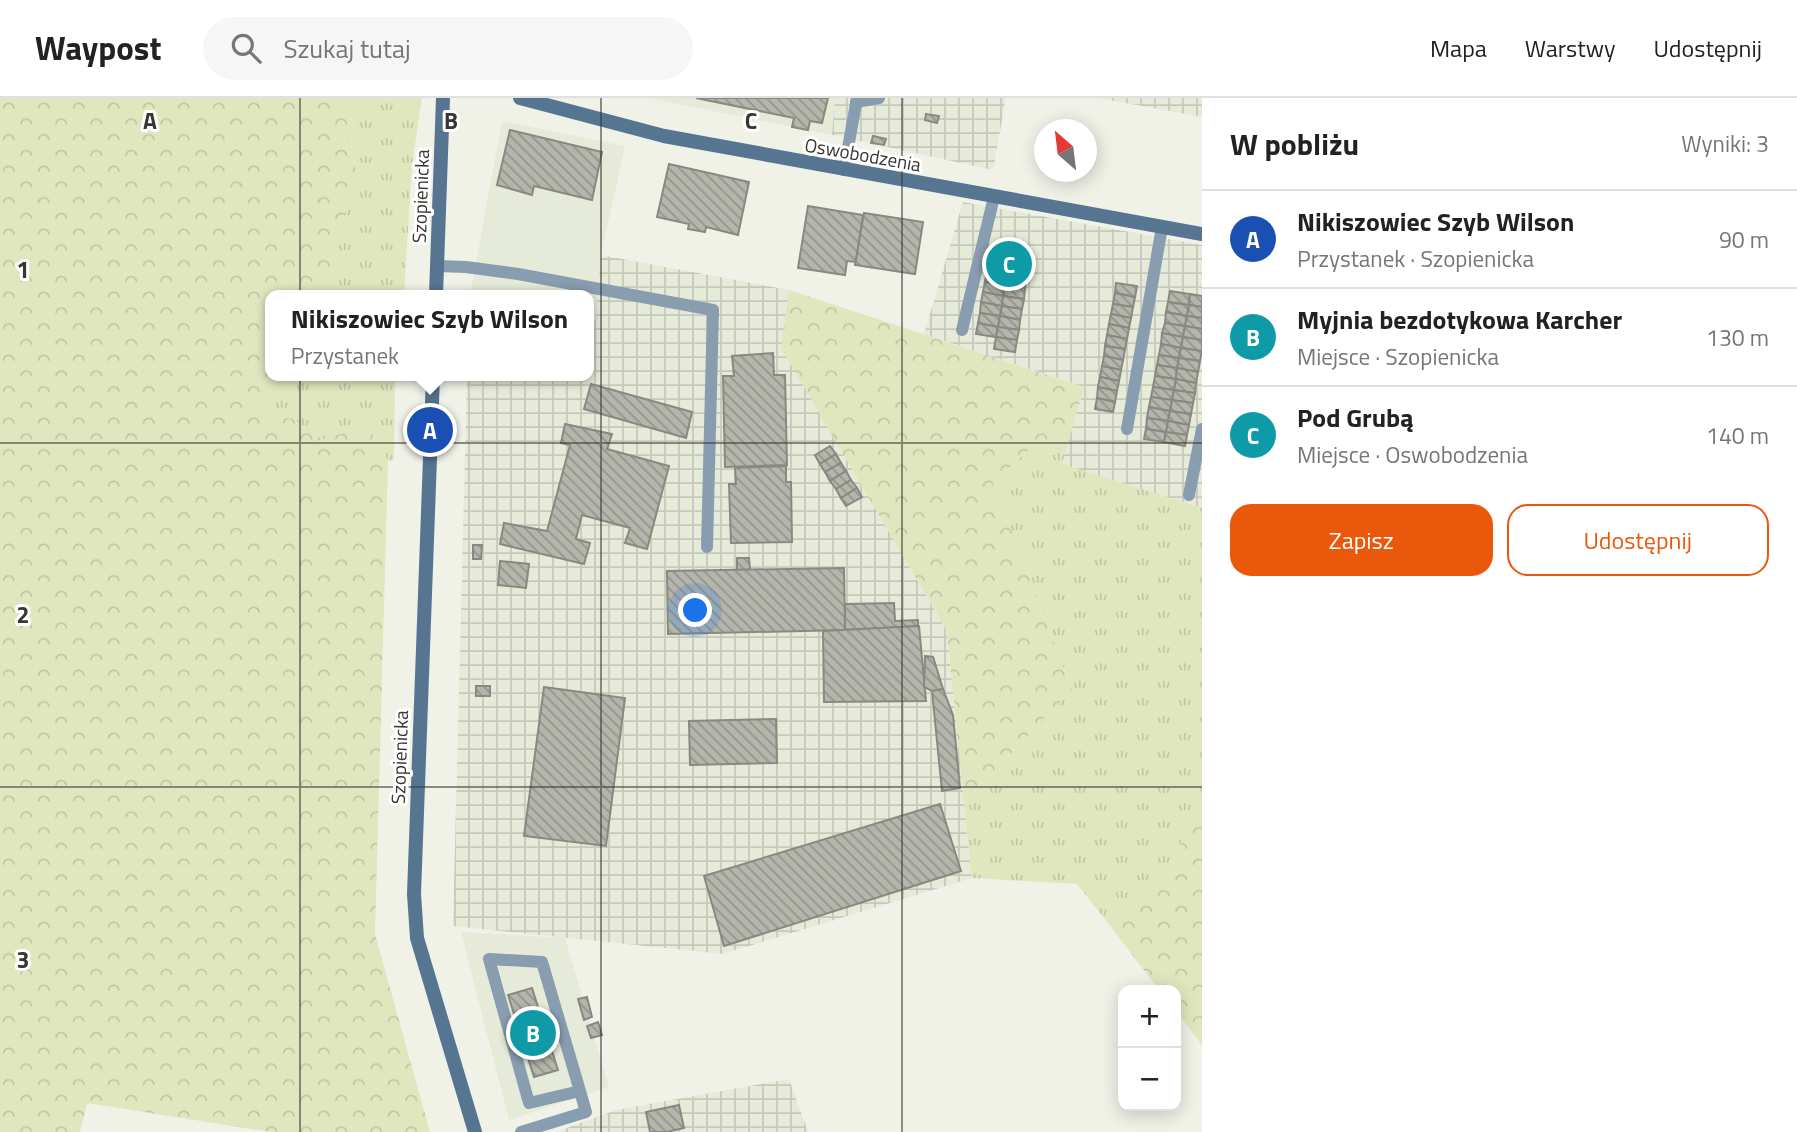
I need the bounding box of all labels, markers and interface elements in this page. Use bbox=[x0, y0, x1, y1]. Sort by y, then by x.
search box bbox=[203, 17, 693, 80]
text: Waypost bbox=[35, 23, 161, 73]
icon: search bbox=[227, 29, 265, 67]
text: Szukaj tutaj bbox=[283, 29, 411, 68]
text: Mapa bbox=[1430, 30, 1487, 66]
text: Warstwy bbox=[1525, 30, 1616, 66]
text: Udostępnij bbox=[1654, 30, 1762, 66]
text: A bbox=[143, 103, 157, 138]
text: B bbox=[444, 103, 458, 138]
text: C bbox=[745, 103, 757, 138]
north arrow bbox=[1034, 119, 1097, 182]
text: W pobliżu bbox=[1230, 121, 1359, 167]
text: Wyniki: 3 bbox=[1681, 126, 1769, 161]
street label: Oswobodzenia bbox=[802, 129, 924, 179]
street label: Szopienicka bbox=[404, 148, 436, 243]
text: Nikiszowiec Szyb Wilson bbox=[1297, 202, 1574, 241]
text: A bbox=[1246, 222, 1260, 257]
text: 90 m bbox=[1719, 222, 1769, 257]
pin: C bbox=[986, 238, 1032, 290]
text: Przystanek · Szopienicka bbox=[1297, 241, 1534, 276]
text: 1 bbox=[17, 252, 29, 287]
popup bbox=[265, 290, 594, 381]
text: Nikiszowiec Szyb Wilson bbox=[291, 299, 568, 338]
text: Myjnia bezdotykowa Karcher bbox=[1297, 300, 1622, 339]
text: B bbox=[1246, 320, 1260, 355]
text: 130 m bbox=[1706, 320, 1769, 355]
text: Przystanek bbox=[291, 338, 399, 373]
text: Miejsce · Szopienicka bbox=[1297, 339, 1499, 374]
text: Pod Grubą bbox=[1297, 398, 1413, 437]
pin: A bbox=[407, 404, 453, 456]
text: C bbox=[1247, 418, 1259, 453]
text: 140 m bbox=[1706, 418, 1769, 453]
text: Miejsce · Oswobodzenia bbox=[1297, 437, 1528, 472]
button: Zapisz bbox=[1230, 504, 1493, 576]
button: Udostępnij bbox=[1507, 504, 1769, 576]
your location bbox=[678, 593, 712, 627]
text: 2 bbox=[17, 597, 29, 632]
street label: Szopienicka bbox=[383, 709, 415, 804]
text: 3 bbox=[17, 942, 29, 977]
map controls bbox=[1118, 985, 1181, 1111]
button: + bbox=[1118, 985, 1181, 1048]
pin: B bbox=[510, 1007, 556, 1059]
button: − bbox=[1118, 1048, 1181, 1111]

